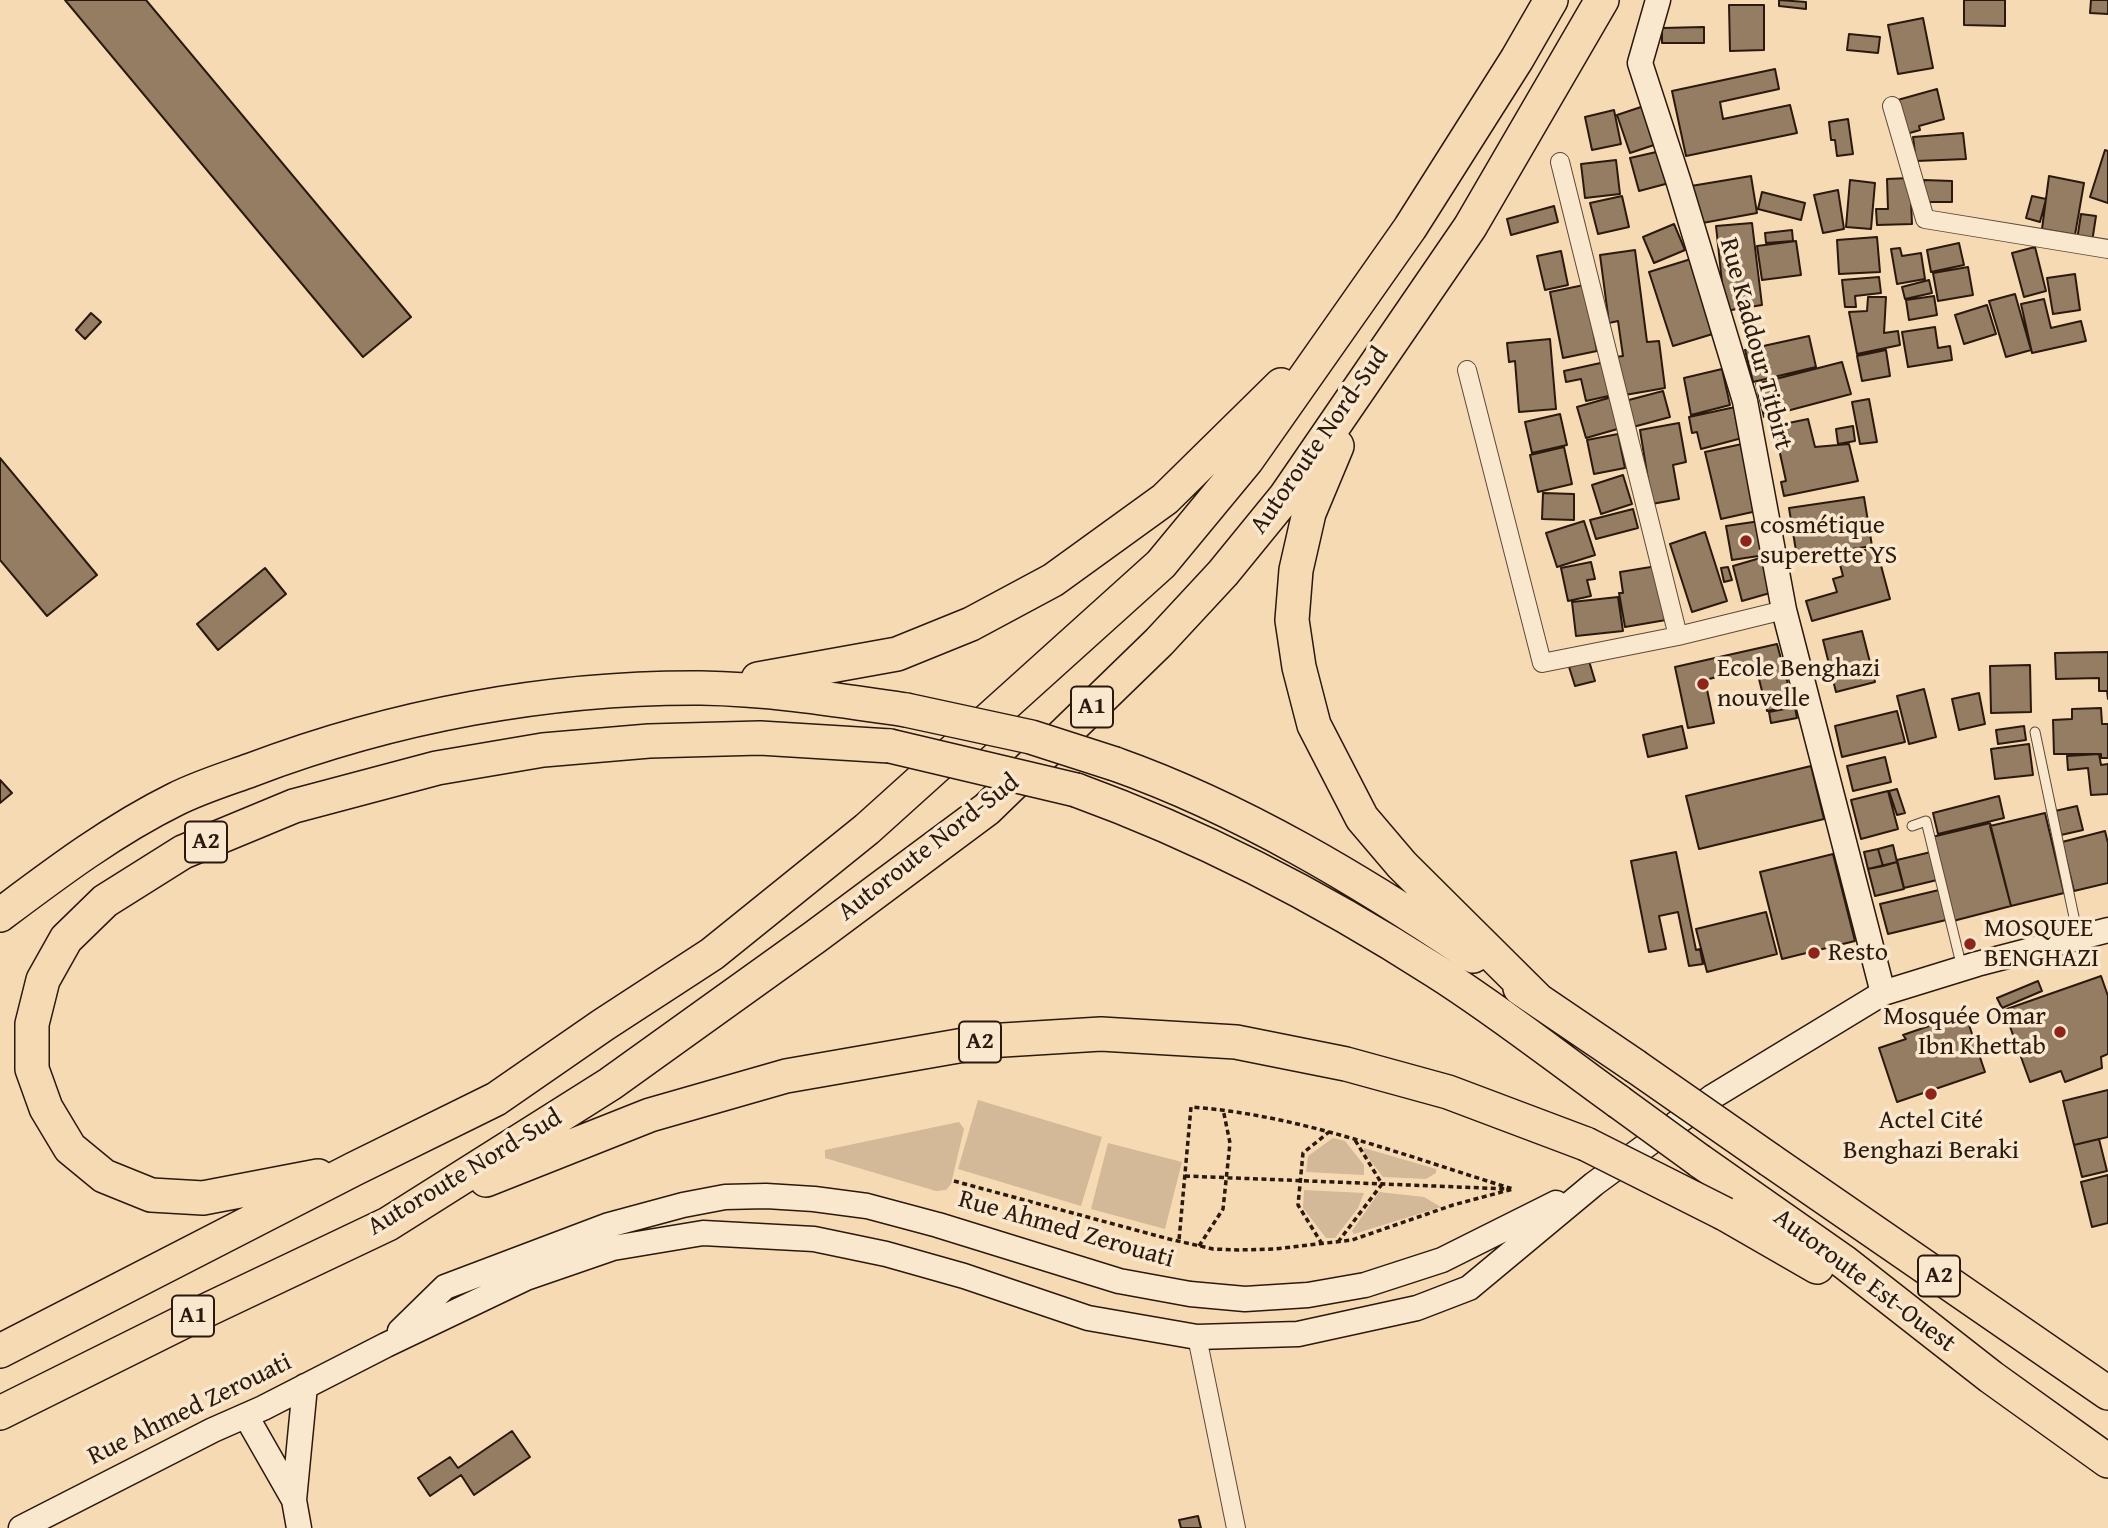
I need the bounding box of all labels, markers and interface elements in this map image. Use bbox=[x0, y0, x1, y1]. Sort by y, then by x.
street label: Rue Kaddour Titbirt bbox=[1712, 235, 1798, 453]
street label: Autoroute Nord-Sud bbox=[1244, 341, 1396, 541]
place label: cosmétique superette YS bbox=[1760, 510, 1897, 572]
marker: cosmétique superette YS bbox=[1738, 533, 1754, 549]
place label: Ecole Benghazi nouvelle bbox=[1717, 653, 1880, 714]
marker: Ecole Benghazi nouvelle bbox=[1695, 676, 1711, 692]
road number: A1 bbox=[1071, 686, 1113, 728]
street label: Autoroute Nord-Sud bbox=[832, 768, 1026, 928]
road number: A2 bbox=[185, 822, 227, 862]
place label: MOSQUEE BENGHAZI bbox=[1984, 913, 2099, 974]
marker: MOSQUEE BENGHAZI bbox=[1962, 936, 1978, 952]
place label: Resto bbox=[1828, 937, 1888, 969]
marker: Resto bbox=[1806, 945, 1822, 961]
place label: Mosquée Omar Ibn Khettab bbox=[1883, 1001, 2046, 1062]
road number: A2 bbox=[959, 1022, 1001, 1062]
marker: Mosquée Omar Ibn Khettab bbox=[2052, 1024, 2068, 1040]
marker: Actel Cité Benghazi Beraki bbox=[1923, 1086, 1939, 1102]
street label: Autoroute Nord-Sud bbox=[362, 1103, 568, 1243]
place label: Actel Cité Benghazi Beraki bbox=[1843, 1105, 2019, 1166]
street label: Rue Ahmed Zerouati bbox=[955, 1184, 1177, 1276]
street label: Autoroute Est-Ouest bbox=[1767, 1202, 1961, 1360]
road number: A2 bbox=[1918, 1256, 1960, 1296]
road number: A1 bbox=[172, 1296, 214, 1336]
street label: Rue Ahmed Zerouati bbox=[83, 1347, 297, 1473]

